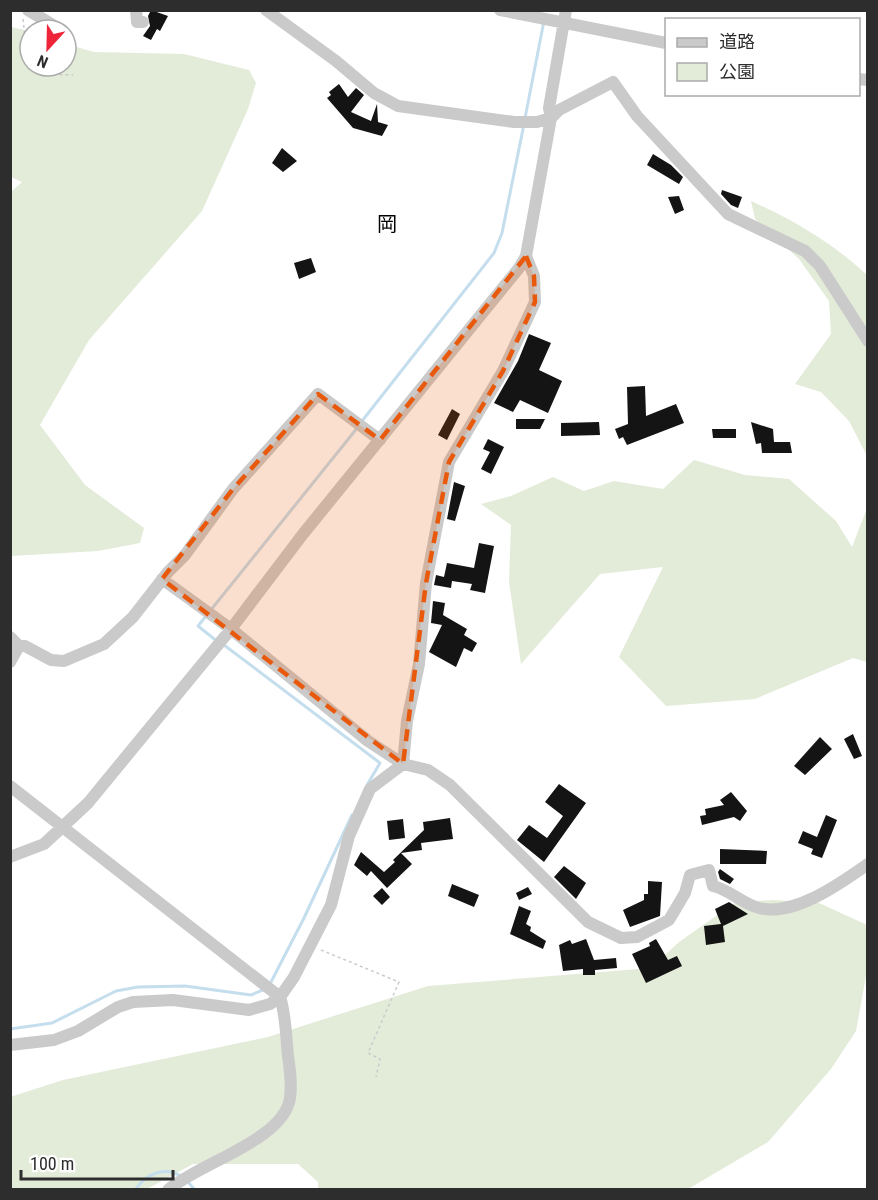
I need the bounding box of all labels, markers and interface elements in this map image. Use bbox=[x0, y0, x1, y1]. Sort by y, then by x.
north arrow bbox=[18, 18, 78, 78]
legend bbox=[665, 18, 860, 96]
text: 道路 bbox=[719, 31, 755, 52]
text: N bbox=[34, 51, 51, 72]
text: 公園 bbox=[719, 61, 755, 82]
district label: 岡 bbox=[377, 212, 397, 236]
scale bar bbox=[21, 1143, 172, 1181]
text: 100 m bbox=[30, 1153, 74, 1174]

